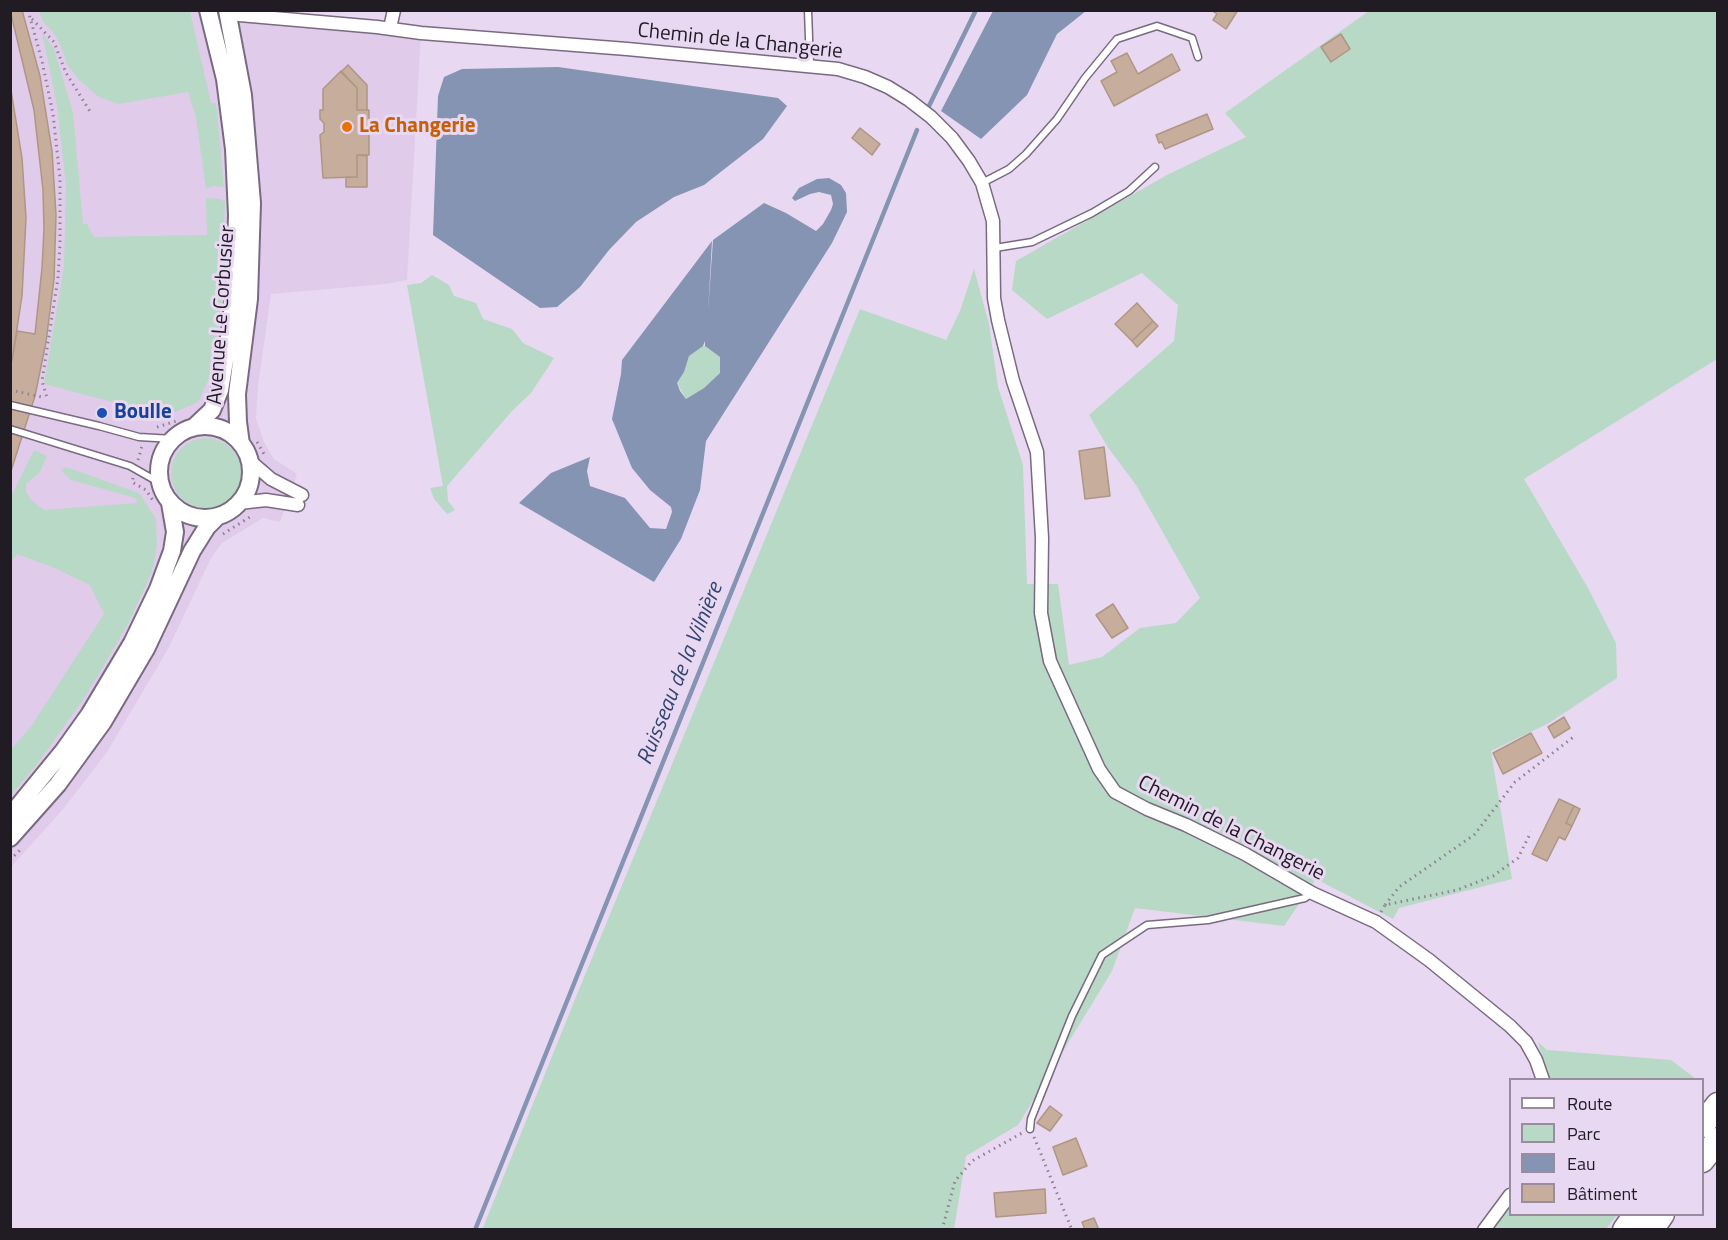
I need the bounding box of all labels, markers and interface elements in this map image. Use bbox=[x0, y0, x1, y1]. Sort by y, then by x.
street label: Chemin de la Changerie bbox=[636, 19, 844, 65]
place label: La Changerie bbox=[359, 114, 475, 140]
marker: La Changerie bbox=[340, 120, 354, 134]
street label: Avenue Le Corbusier bbox=[203, 225, 241, 405]
place label: Boulle bbox=[114, 400, 172, 426]
marker: Boulle bbox=[95, 406, 109, 420]
water label: Ruisseau de la Vilnière bbox=[632, 579, 730, 769]
street label: Chemin de la Changerie bbox=[1133, 771, 1329, 887]
legend bbox=[1509, 1078, 1704, 1216]
text: Route bbox=[1567, 1090, 1612, 1117]
text: Parc bbox=[1567, 1120, 1601, 1147]
text: Eau bbox=[1567, 1150, 1596, 1177]
text: Bâtiment bbox=[1567, 1180, 1637, 1207]

